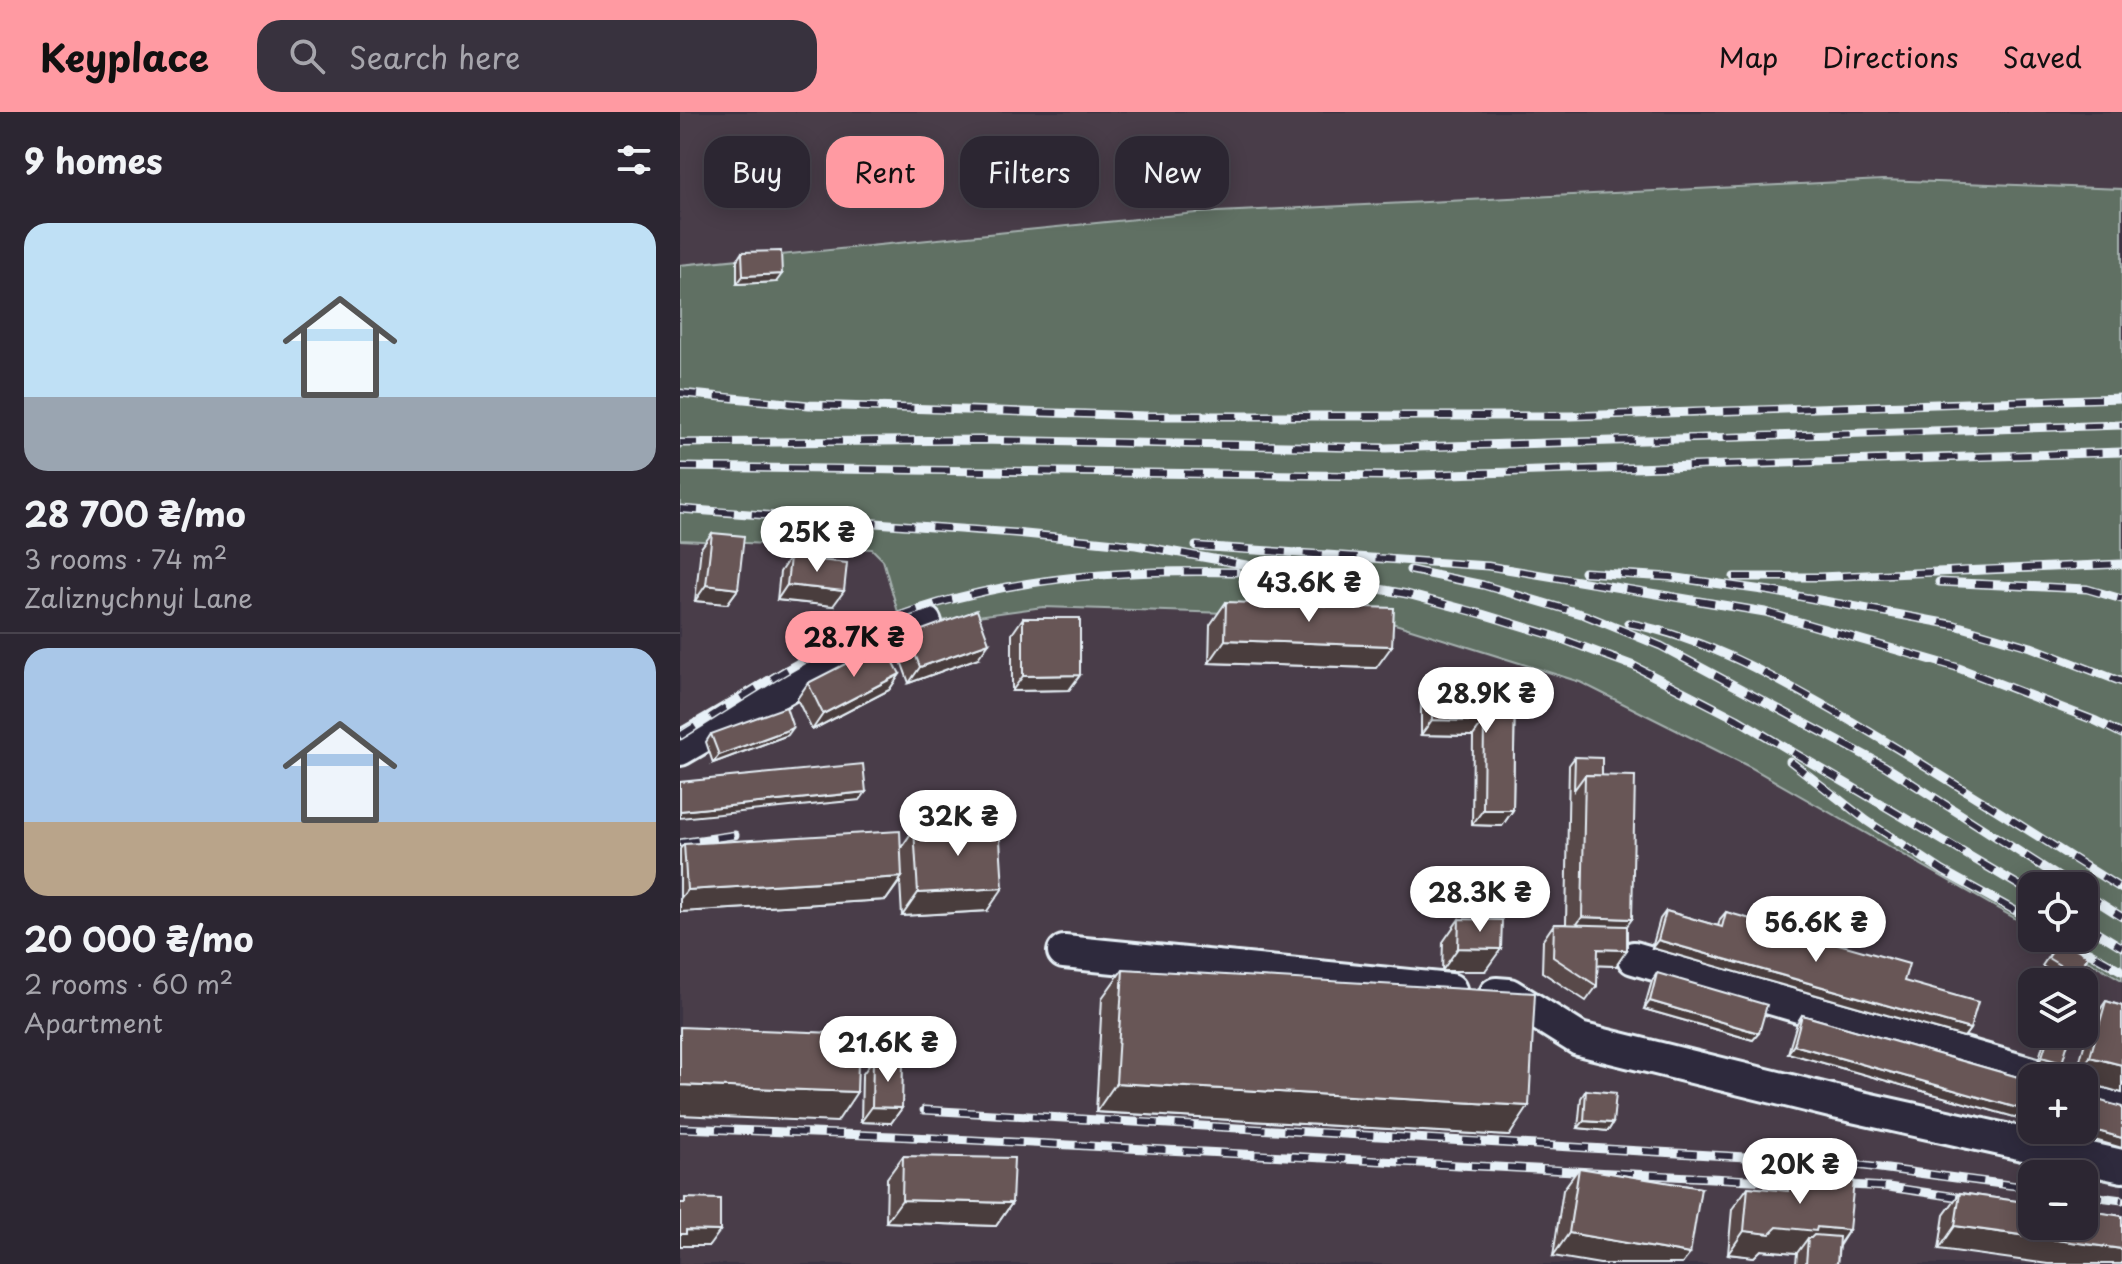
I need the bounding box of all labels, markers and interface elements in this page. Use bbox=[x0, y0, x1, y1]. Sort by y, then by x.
search box bbox=[257, 20, 817, 92]
text: Keyplace bbox=[40, 28, 209, 85]
icon: search bbox=[285, 34, 329, 78]
text: Search here bbox=[349, 34, 521, 79]
text: Map bbox=[1719, 35, 1778, 78]
text: Directions bbox=[1822, 35, 1959, 78]
text: Saved bbox=[2003, 35, 2082, 78]
text: 9 homes bbox=[24, 134, 163, 186]
chip: Buy bbox=[704, 136, 810, 208]
chip: Rent bbox=[826, 136, 944, 208]
chip: Filters bbox=[960, 136, 1099, 208]
chip: New bbox=[1115, 136, 1229, 208]
icon: filters bbox=[612, 138, 656, 182]
icon: home bbox=[268, 275, 412, 419]
text: 28 700 ₴/mo bbox=[24, 487, 246, 539]
pin: 25K ₴ bbox=[761, 506, 873, 574]
text: 25K ₴ bbox=[779, 512, 855, 551]
text: 3 rooms · 74 m² bbox=[24, 539, 228, 578]
pin: 43.6K ₴ bbox=[1235, 556, 1383, 624]
text: 43.6K ₴ bbox=[1257, 562, 1361, 601]
text: Zaliznychnyi Lane bbox=[24, 578, 253, 617]
pin: 28.7K ₴ bbox=[780, 611, 928, 679]
text: 28.7K ₴ bbox=[803, 617, 905, 656]
pin: 28.9K ₴ bbox=[1412, 667, 1560, 735]
text: 28.9K ₴ bbox=[1436, 673, 1536, 712]
icon: home bbox=[268, 700, 412, 844]
pin: 32K ₴ bbox=[902, 790, 1014, 858]
text: 32K ₴ bbox=[917, 796, 999, 835]
pin: 28.3K ₴ bbox=[1406, 866, 1554, 934]
text: 28.3K ₴ bbox=[1428, 872, 1532, 911]
map controls bbox=[2018, 872, 2098, 1240]
button: locate bbox=[2018, 872, 2098, 952]
pin: 56.6K ₴ bbox=[1742, 896, 1890, 964]
text: 56.6K ₴ bbox=[1764, 902, 1868, 941]
text: 20 000 ₴/mo bbox=[24, 912, 253, 964]
text: 2 rooms · 60 m² bbox=[24, 964, 233, 1003]
button: layers bbox=[2018, 968, 2098, 1048]
text: Apartment bbox=[24, 1003, 163, 1042]
pin: 21.6K ₴ bbox=[814, 1016, 962, 1084]
text: 21.6K ₴ bbox=[837, 1022, 939, 1061]
button: + bbox=[2018, 1064, 2098, 1144]
pin: 20K ₴ bbox=[1744, 1138, 1856, 1206]
text: 20K ₴ bbox=[1760, 1144, 1840, 1183]
button: − bbox=[2018, 1160, 2098, 1240]

